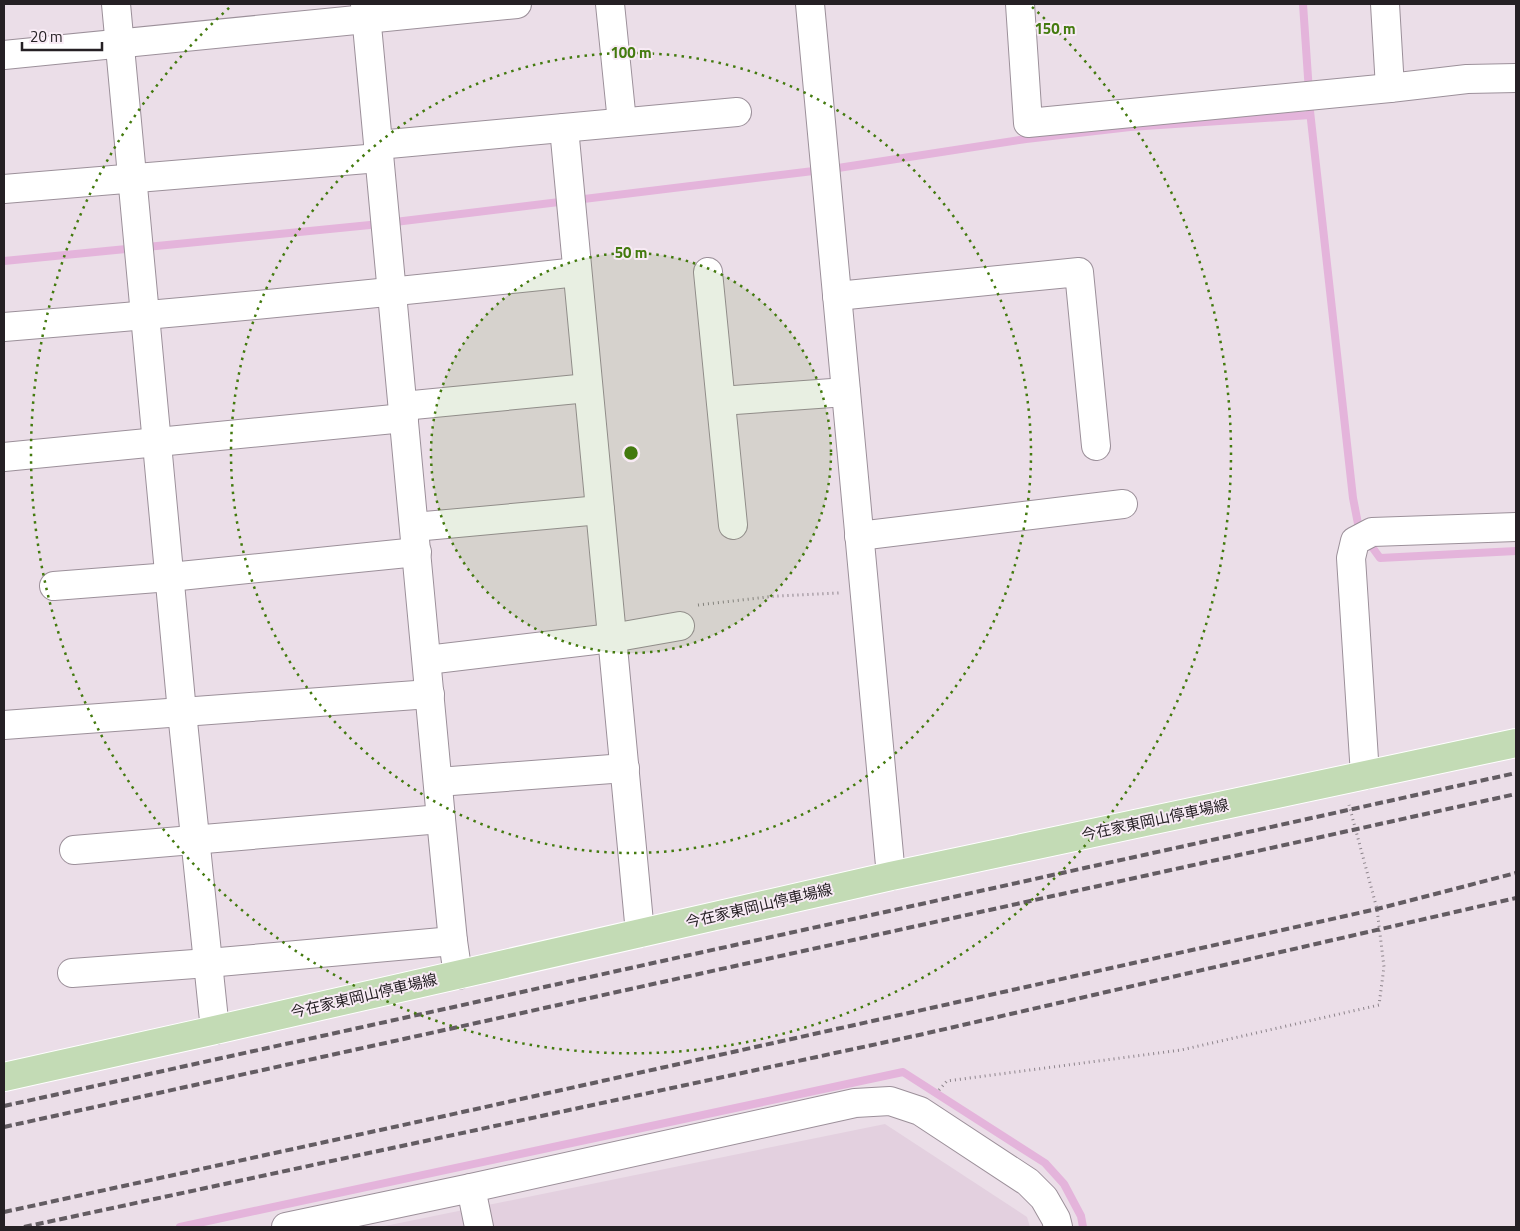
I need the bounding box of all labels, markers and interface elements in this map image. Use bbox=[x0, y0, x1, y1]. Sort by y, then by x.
text: 150 m bbox=[1034, 17, 1076, 40]
scale bar bbox=[22, 20, 102, 52]
text: 20 m bbox=[30, 25, 63, 48]
text: 100 m bbox=[610, 41, 652, 64]
text: 50 m bbox=[615, 241, 647, 264]
centre of rings bbox=[622, 444, 640, 462]
street label: 今在家東岡山停車場線 bbox=[1079, 793, 1231, 846]
street label: 今在家東岡山停車場線 bbox=[683, 877, 835, 934]
street label: 今在家東岡山停車場線 bbox=[288, 967, 440, 1024]

